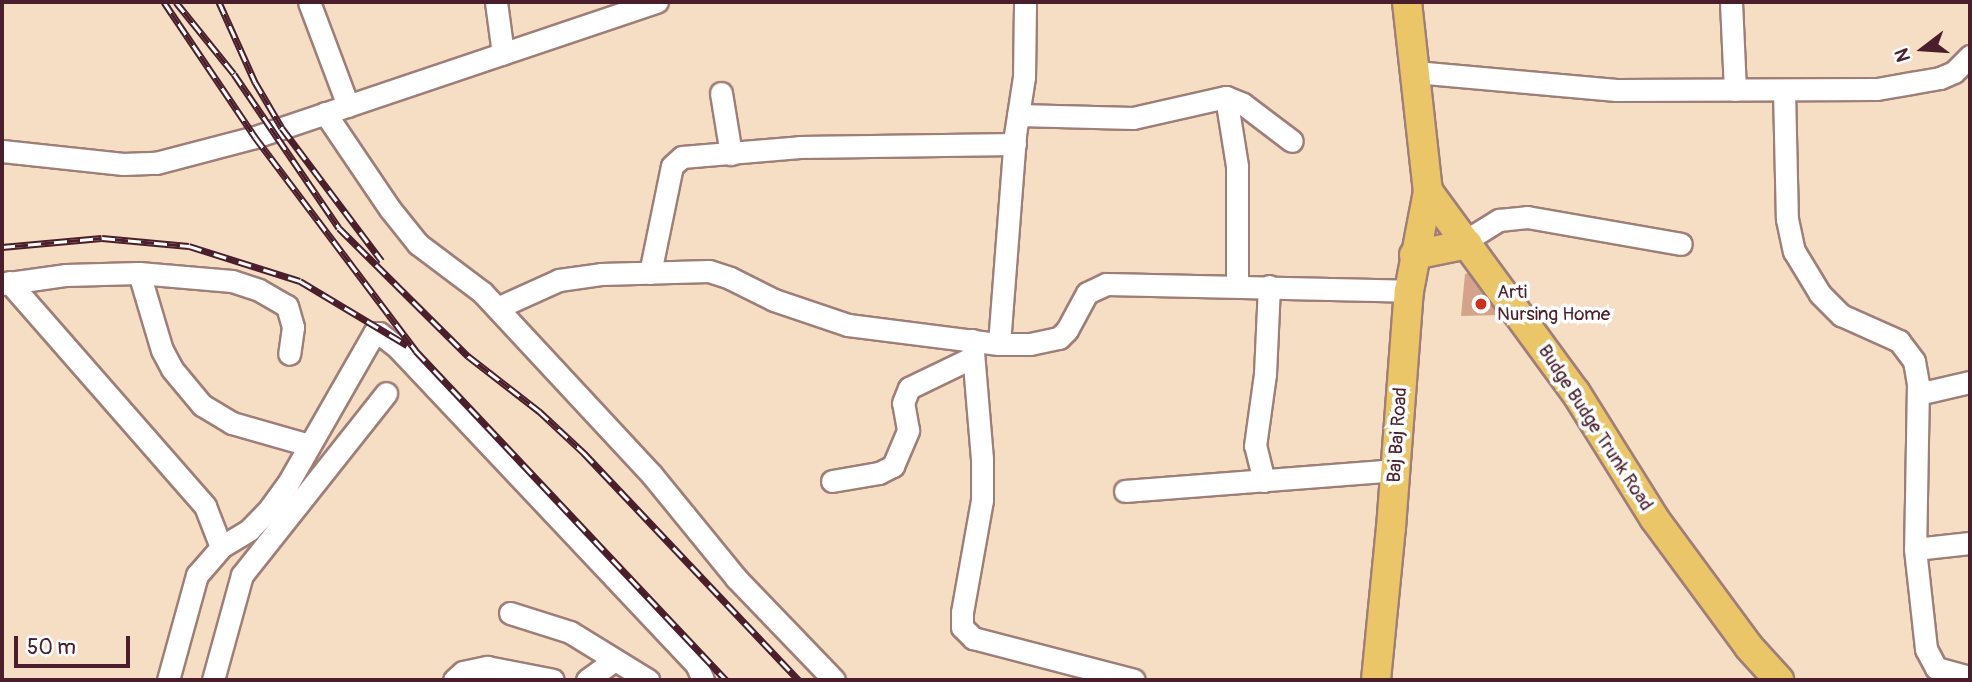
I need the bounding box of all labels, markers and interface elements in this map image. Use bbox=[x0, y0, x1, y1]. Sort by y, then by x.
north arrow bbox=[1888, 14, 1958, 84]
text: N bbox=[1890, 45, 1916, 65]
place label: Arti Nursing Home bbox=[1497, 282, 1610, 326]
marker: Arti Nursing Home bbox=[1471, 294, 1491, 314]
street label: Budge Budge Trunk Road bbox=[1533, 341, 1657, 515]
street label: Baj Baj Road bbox=[1383, 387, 1413, 483]
scale bar bbox=[18, 622, 133, 666]
text: 50 m bbox=[27, 634, 76, 661]

